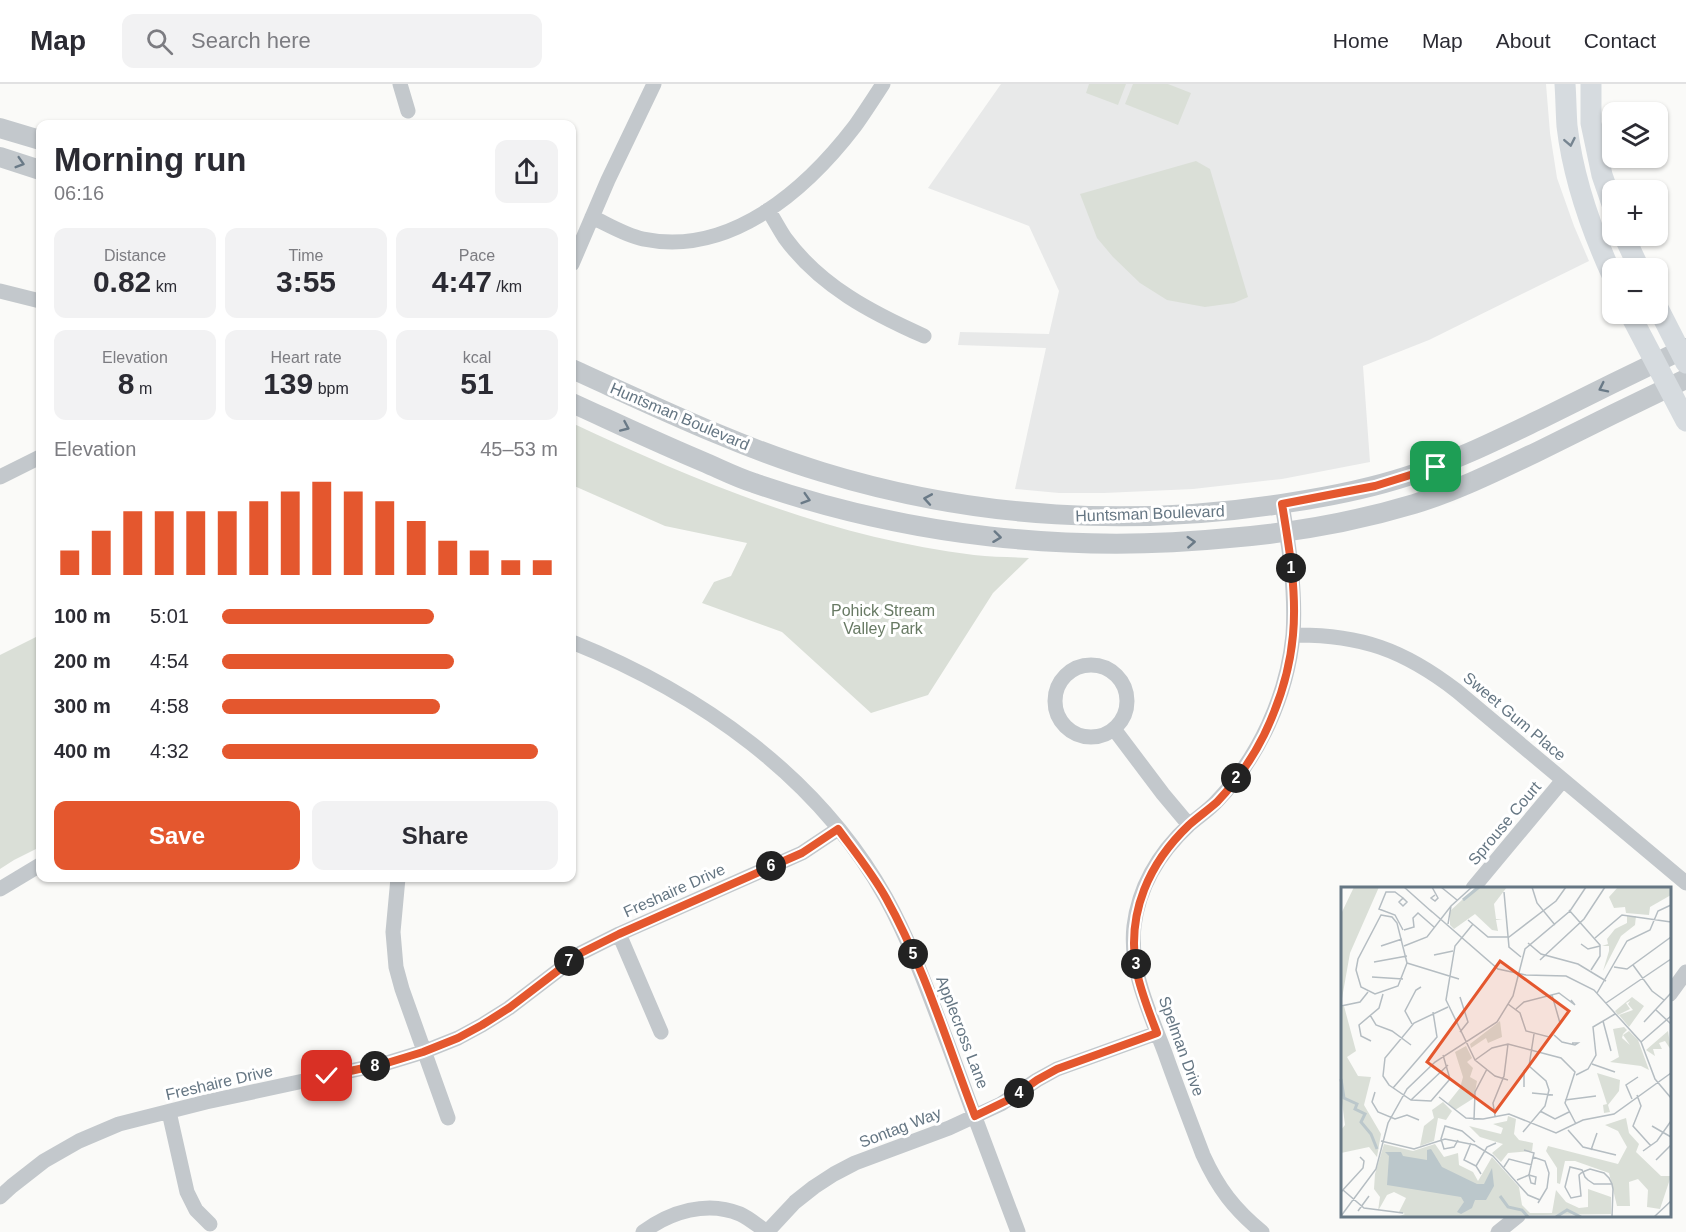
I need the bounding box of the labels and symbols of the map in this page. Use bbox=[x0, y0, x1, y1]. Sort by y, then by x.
one-way arrow bbox=[1563, 137, 1576, 147]
one-way arrow bbox=[14, 156, 25, 168]
street label: Huntsman Boulevard bbox=[608, 379, 752, 453]
one-way arrow bbox=[1598, 381, 1609, 393]
one-way arrow bbox=[618, 420, 629, 432]
pin bbox=[1410, 441, 1461, 492]
one-way arrow bbox=[800, 492, 811, 504]
one-way arrow bbox=[923, 493, 933, 506]
street label: Huntsman Boulevard bbox=[1075, 502, 1225, 525]
one-way arrow bbox=[992, 531, 1001, 543]
one-way arrow bbox=[1187, 535, 1196, 548]
pin: 1 bbox=[1276, 553, 1306, 583]
park label: Pohick Stream Valley Park bbox=[831, 602, 935, 637]
street label: Sweet Gum Place bbox=[1460, 669, 1569, 764]
pin: 2 bbox=[1221, 763, 1251, 793]
street label: Sprouse Court bbox=[1465, 778, 1544, 868]
pin: 6 bbox=[756, 851, 786, 881]
street label: Freshaire Drive bbox=[621, 860, 728, 920]
inset map bbox=[1341, 887, 1671, 1217]
pin: 5 bbox=[898, 939, 928, 969]
pin: 7 bbox=[554, 946, 584, 976]
pin: 3 bbox=[1121, 949, 1151, 979]
street label: Applecross Lane bbox=[933, 973, 992, 1091]
street label: Spelman Drive bbox=[1156, 994, 1207, 1098]
pin bbox=[301, 1050, 352, 1101]
pin: 8 bbox=[360, 1051, 390, 1081]
street label: Freshaire Drive bbox=[164, 1062, 274, 1103]
pin: 4 bbox=[1004, 1078, 1034, 1108]
street label: Sontag Way bbox=[857, 1104, 944, 1151]

